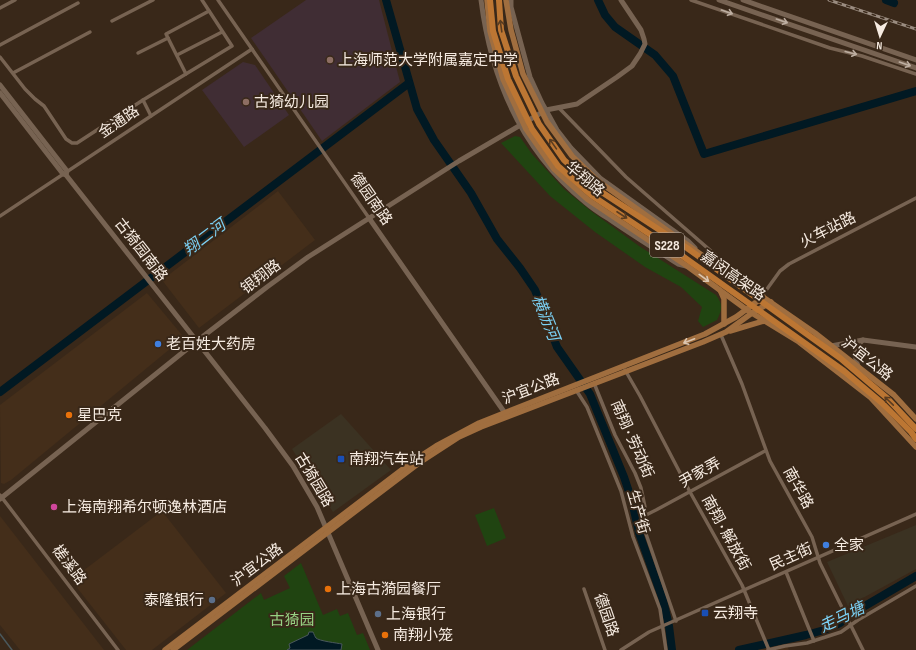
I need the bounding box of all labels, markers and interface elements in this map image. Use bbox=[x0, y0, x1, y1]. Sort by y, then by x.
one-way arrow bbox=[721, 9, 733, 17]
north arrow bbox=[860, 16, 900, 56]
one-way arrow bbox=[776, 18, 788, 26]
one-way arrow bbox=[498, 20, 505, 33]
text: N bbox=[876, 39, 883, 52]
one-way arrow bbox=[844, 50, 857, 58]
place label: 上海师范大学附属嘉定中学 bbox=[338, 51, 518, 70]
marker: 上海师范大学附属嘉定中学 bbox=[325, 55, 335, 65]
one-way arrow bbox=[898, 61, 911, 68]
place label: 古猗幼儿园 bbox=[254, 93, 329, 112]
marker: 古猗幼儿园 bbox=[241, 97, 251, 107]
street label: 金通路 bbox=[95, 102, 143, 142]
one-way arrow bbox=[549, 139, 557, 150]
street label: 华翔路 bbox=[562, 157, 608, 201]
street label: 德园南路 bbox=[346, 169, 396, 229]
street label: 火车站路 bbox=[797, 208, 859, 252]
one-way arrow bbox=[616, 211, 627, 219]
water label: 翔二河 bbox=[180, 214, 232, 260]
street label: 古猗园南路 bbox=[110, 215, 172, 285]
road number: S228 bbox=[650, 233, 684, 257]
street label: 嘉闵高架路 bbox=[697, 247, 769, 305]
street label: 银翔路 bbox=[237, 256, 285, 298]
one-way arrow bbox=[698, 274, 709, 282]
water label: 横沥河 bbox=[527, 292, 564, 347]
street label: 沪宜公路 bbox=[838, 333, 896, 385]
place label: 老百姓大药房 bbox=[166, 335, 256, 354]
one-way arrow bbox=[683, 337, 695, 345]
marker: 老百姓大药房 bbox=[153, 339, 163, 349]
street label: 沪宜公路 bbox=[500, 369, 562, 409]
one-way arrow bbox=[884, 396, 894, 406]
street label: 南翔 • 劳动街 bbox=[606, 397, 658, 481]
place label: 星巴克 bbox=[77, 406, 122, 425]
marker: 星巴克 bbox=[64, 410, 74, 420]
street label: 古猗园路 bbox=[290, 449, 338, 511]
place label: 南翔汽车站 bbox=[349, 450, 424, 469]
marker: 南翔汽车站 bbox=[336, 454, 346, 464]
street label: 尹家弄 bbox=[676, 454, 724, 492]
street label: 南华路 bbox=[779, 464, 817, 512]
street label: 生产街 bbox=[623, 488, 653, 536]
street label: 南翔 • 解放街 bbox=[697, 492, 755, 574]
place label: 上海南翔希尔顿逸林酒店 bbox=[62, 498, 227, 517]
marker: 上海南翔希尔顿逸林酒店 bbox=[49, 502, 59, 512]
place label: 全家 bbox=[834, 536, 864, 555]
street label: 沪宜公路 bbox=[227, 539, 287, 591]
street label: 民主街 bbox=[767, 539, 815, 575]
marker: 全家 bbox=[821, 540, 831, 550]
street label: 槎溪路 bbox=[48, 541, 90, 589]
place label: 上海古漪园餐厅 bbox=[336, 580, 441, 599]
marker: 上海古漪园餐厅 bbox=[323, 584, 333, 594]
place label: 泰隆银行 bbox=[144, 591, 204, 610]
street label: 德园路 bbox=[590, 591, 622, 639]
marker: 泰隆银行 bbox=[207, 595, 217, 605]
water label: 走马塘 bbox=[816, 598, 870, 637]
place label: 云翔寺 bbox=[713, 604, 758, 623]
place label: 上海银行 bbox=[386, 605, 446, 624]
marker: 云翔寺 bbox=[700, 608, 710, 618]
marker: 上海银行 bbox=[373, 609, 383, 619]
park label: 古猗园 bbox=[269, 611, 315, 630]
place label: 南翔小笼 bbox=[393, 626, 453, 645]
marker: 南翔小笼 bbox=[380, 630, 390, 640]

